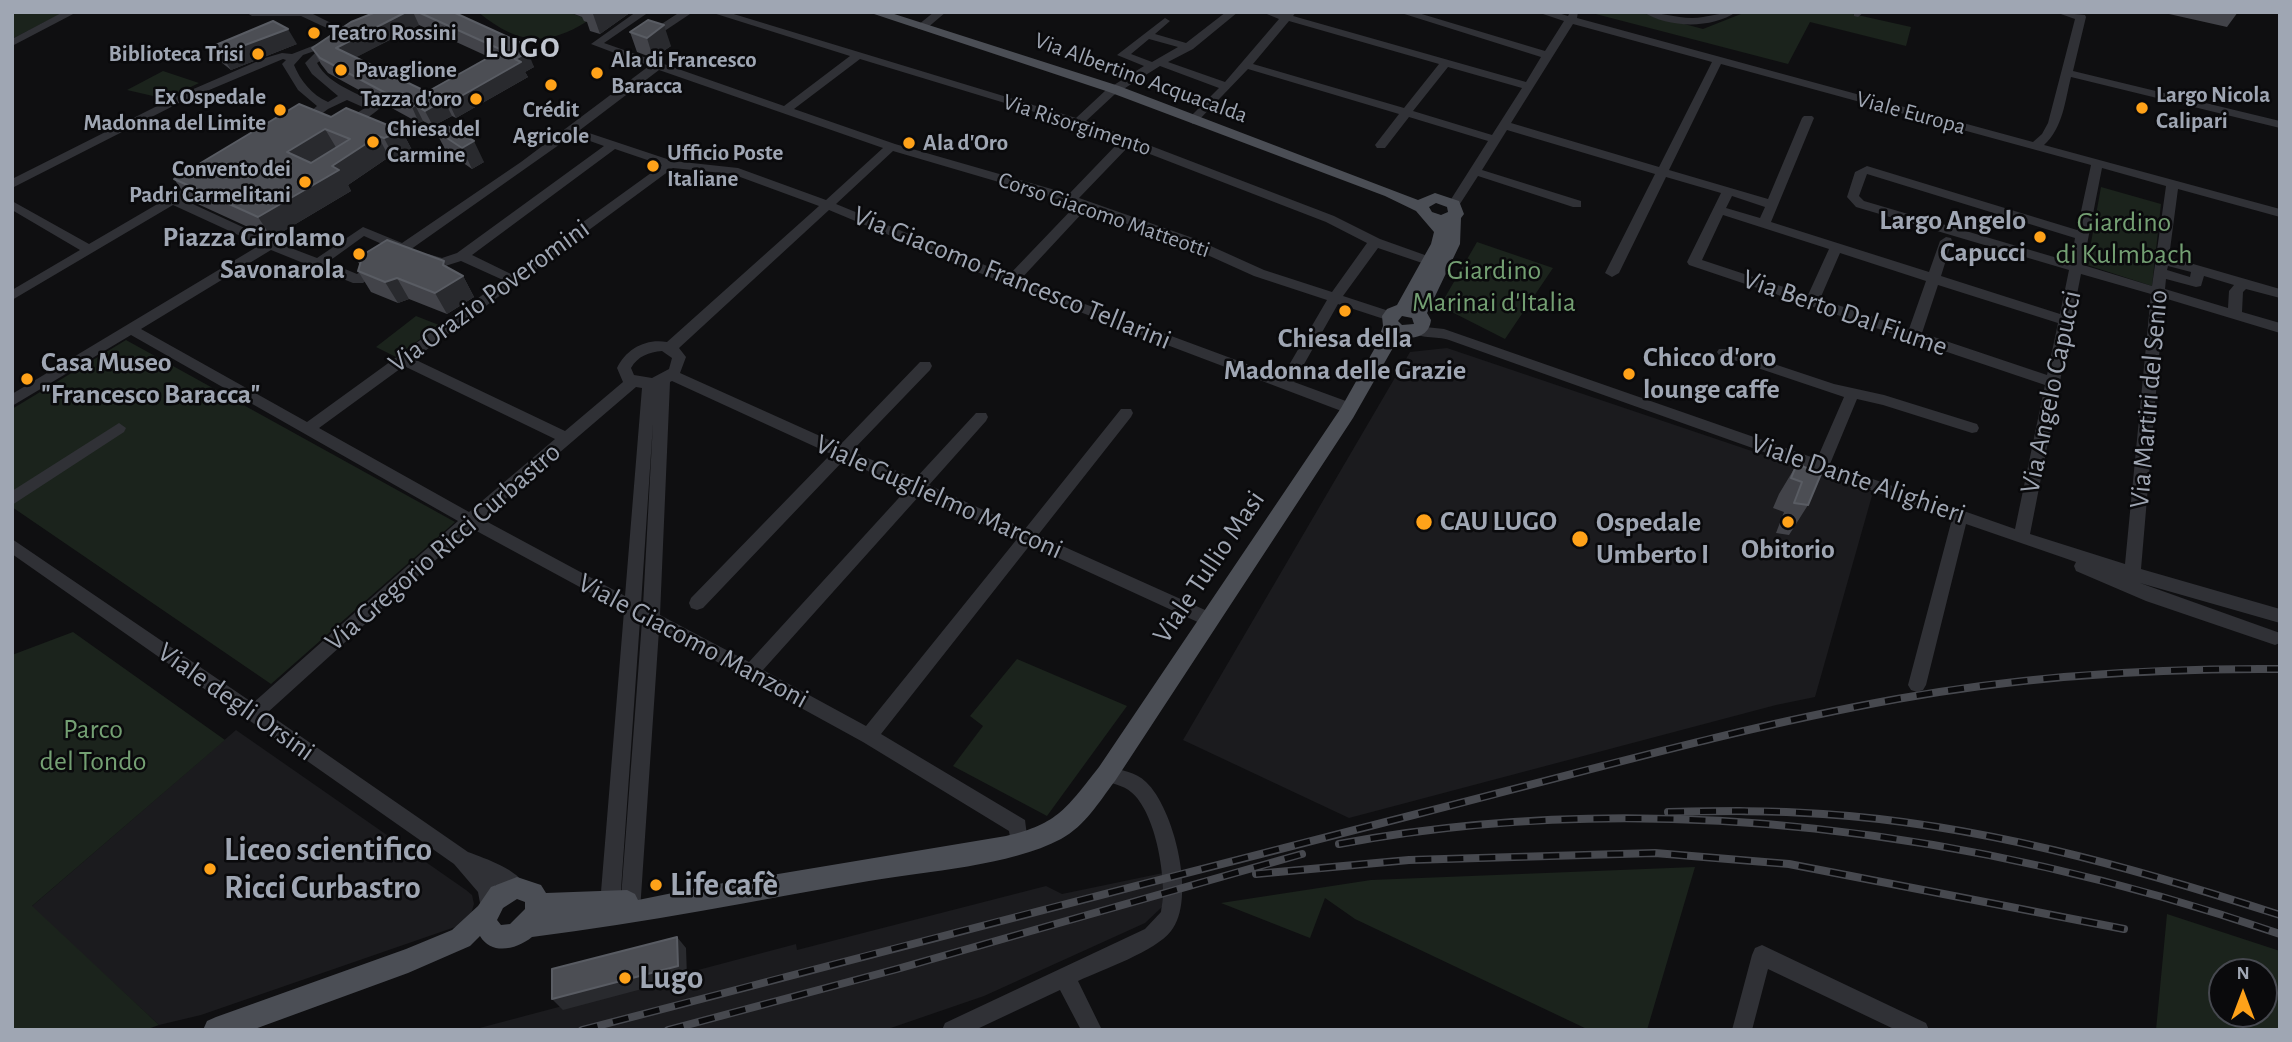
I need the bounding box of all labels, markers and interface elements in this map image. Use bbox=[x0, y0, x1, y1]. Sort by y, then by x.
place label: Teatro Rossini bbox=[328, 19, 457, 47]
marker: Teatro Rossini bbox=[306, 25, 322, 41]
street label: Via Albertino Acquacalda bbox=[1031, 27, 1251, 129]
district label: LUGO bbox=[485, 30, 561, 66]
place label: Biblioteca Trisi bbox=[109, 40, 244, 68]
marker: Biblioteca Trisi bbox=[250, 46, 266, 62]
place label: Ala di Francesco Baracca bbox=[611, 46, 757, 100]
place label: Pavaglione bbox=[355, 56, 457, 84]
marker: Pavaglione bbox=[333, 62, 349, 78]
marker: Ala di Francesco Baracca bbox=[589, 65, 605, 81]
marker: Crédit Agricole bbox=[543, 77, 559, 93]
place label: Largo Nicola Calipari bbox=[2156, 81, 2270, 135]
place label: Ex Ospedale Madonna del Limite bbox=[83, 83, 266, 137]
place label: Tazza d'oro bbox=[360, 85, 462, 113]
street label: Viale Europa bbox=[1853, 85, 1969, 141]
street label: Via Risorgimento bbox=[999, 88, 1155, 162]
marker: Tazza d'oro bbox=[468, 91, 484, 107]
place label: Crédit Agricole bbox=[513, 96, 589, 150]
marker: Largo Nicola Calipari bbox=[2134, 100, 2150, 116]
marker: Ex Ospedale Madonna del Limite bbox=[272, 102, 288, 118]
place label: Chiesa del Carmine bbox=[387, 115, 480, 169]
place label: Ala d'Oro bbox=[923, 129, 1008, 157]
marker: Chiesa del Carmine bbox=[365, 134, 381, 150]
marker: Ala d'Oro bbox=[901, 135, 917, 151]
place label: Ufficio Poste Italiane bbox=[667, 139, 783, 193]
place label: Convento dei Padri Carmelitani bbox=[129, 155, 291, 209]
marker: Ufficio Poste Italiane bbox=[645, 158, 661, 174]
street label: Corso Giacomo Matteotti bbox=[995, 166, 1213, 264]
marker: Convento dei Padri Carmelitani bbox=[297, 174, 313, 190]
street label: Via Giacomo Francesco Tellarini bbox=[848, 199, 1176, 357]
place label: Largo Angelo Capucci bbox=[1879, 204, 2026, 270]
park label: Giardino di Kulmbach bbox=[2055, 206, 2193, 272]
street label: Via Orazio Poveromini bbox=[382, 212, 596, 380]
place label: Piazza Girolamo Savonarola bbox=[163, 221, 345, 287]
marker: Largo Angelo Capucci bbox=[2032, 229, 2048, 245]
marker: Piazza Girolamo Savonarola bbox=[351, 246, 367, 262]
park label: Giardino Marinai d'Italia bbox=[1412, 254, 1576, 320]
street label: Via Berto Dal Fiume bbox=[1738, 262, 1952, 364]
street label: Via Angelo Capucci bbox=[2013, 287, 2089, 497]
street label: Via Martiri del Senio bbox=[2123, 288, 2175, 510]
marker: Chiesa della Madonna delle Grazie bbox=[1337, 303, 1353, 319]
place label: Chiesa della Madonna delle Grazie bbox=[1224, 322, 1466, 388]
place label: Chicco d'oro lounge caffe bbox=[1643, 341, 1780, 407]
place label: Casa Museo "Francesco Baracca" bbox=[41, 346, 260, 412]
marker: Chicco d'oro lounge caffe bbox=[1621, 366, 1637, 382]
marker: Casa Museo "Francesco Baracca" bbox=[19, 371, 35, 387]
street label: Viale Guglielmo Marconi bbox=[810, 427, 1068, 567]
street label: Viale Dante Alighieri bbox=[1746, 427, 1970, 531]
street label: Via Gregorio Ricci Curbastro bbox=[318, 436, 568, 658]
street label: Viale Tullio Masi bbox=[1146, 484, 1272, 650]
place label: CAU LUGO bbox=[1440, 505, 1557, 539]
place label: Ospedale Umberto I bbox=[1596, 506, 1709, 572]
marker: CAU LUGO bbox=[1414, 512, 1434, 532]
marker: Obitorio bbox=[1780, 514, 1796, 530]
marker: Ospedale Umberto I bbox=[1570, 529, 1590, 549]
place label: Obitorio bbox=[1741, 533, 1835, 567]
street label: Viale Giacomo Manzoni bbox=[572, 566, 814, 716]
street label: Viale degli Orsini bbox=[151, 635, 321, 769]
park label: Parco del Tondo bbox=[40, 713, 146, 779]
place label: Liceo scientifico Ricci Curbastro bbox=[224, 830, 432, 908]
marker: Liceo scientifico Ricci Curbastro bbox=[202, 861, 218, 877]
place label: Life cafè bbox=[670, 865, 778, 905]
marker: Life cafè bbox=[648, 877, 664, 893]
place label: Lugo bbox=[639, 958, 703, 998]
north arrow bbox=[2208, 958, 2278, 1028]
text: N bbox=[2236, 964, 2250, 983]
marker: Lugo bbox=[617, 970, 633, 986]

